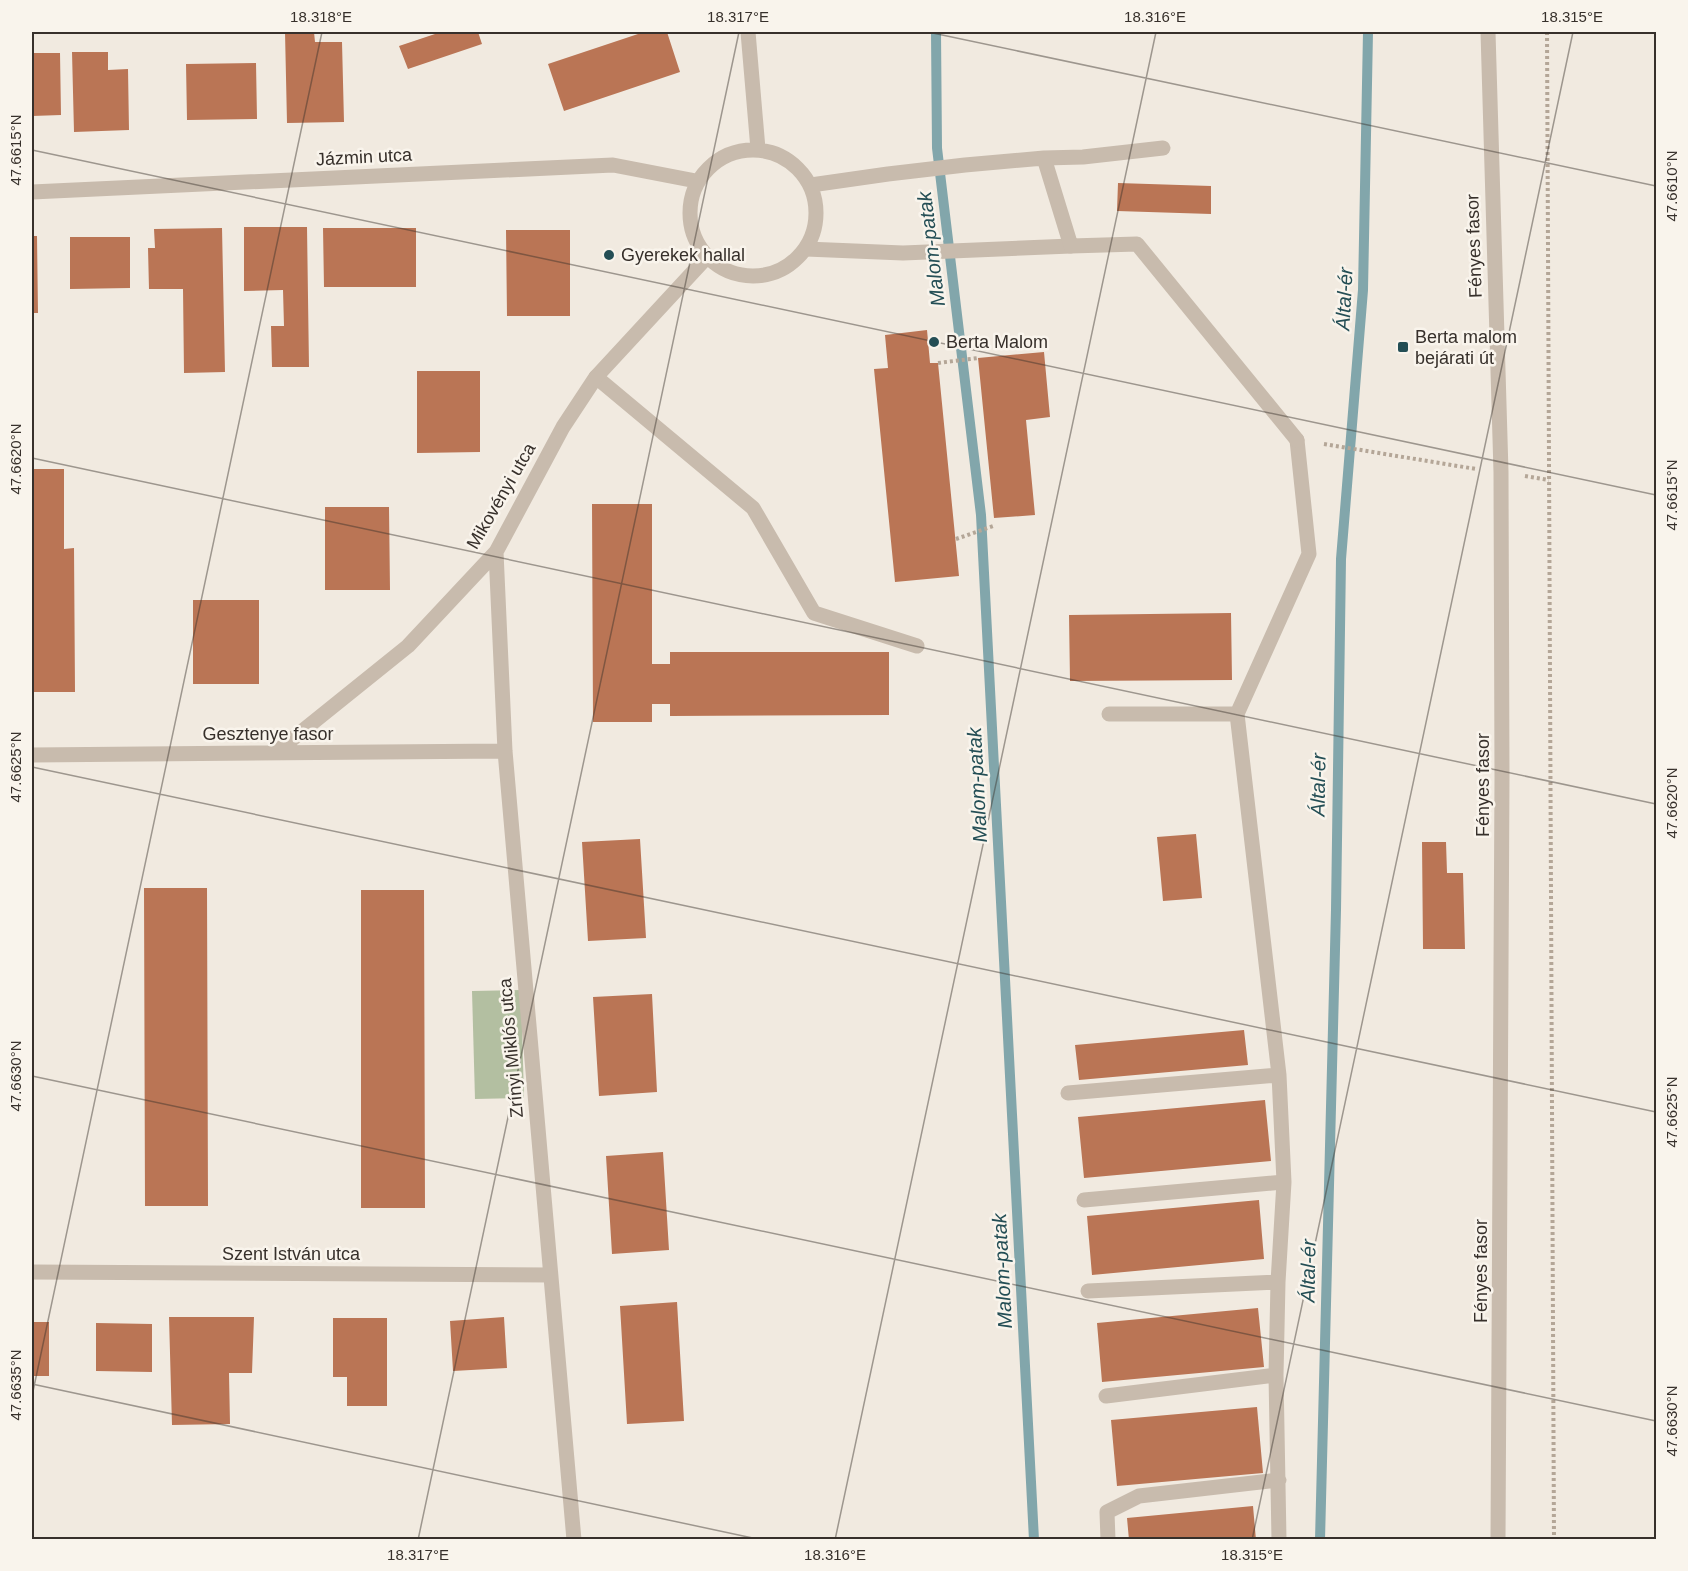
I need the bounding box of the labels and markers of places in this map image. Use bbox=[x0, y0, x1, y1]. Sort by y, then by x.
place label: Gyerekek hallal bbox=[621, 245, 745, 265]
marker: Gyerekek hallal bbox=[602, 248, 616, 262]
place label: Berta malom bejárati út bbox=[1415, 327, 1517, 368]
place label: Berta Malom bbox=[946, 332, 1048, 352]
marker: Berta Malom bbox=[927, 335, 941, 349]
marker: Berta malom bejárati út bbox=[1396, 340, 1410, 354]

